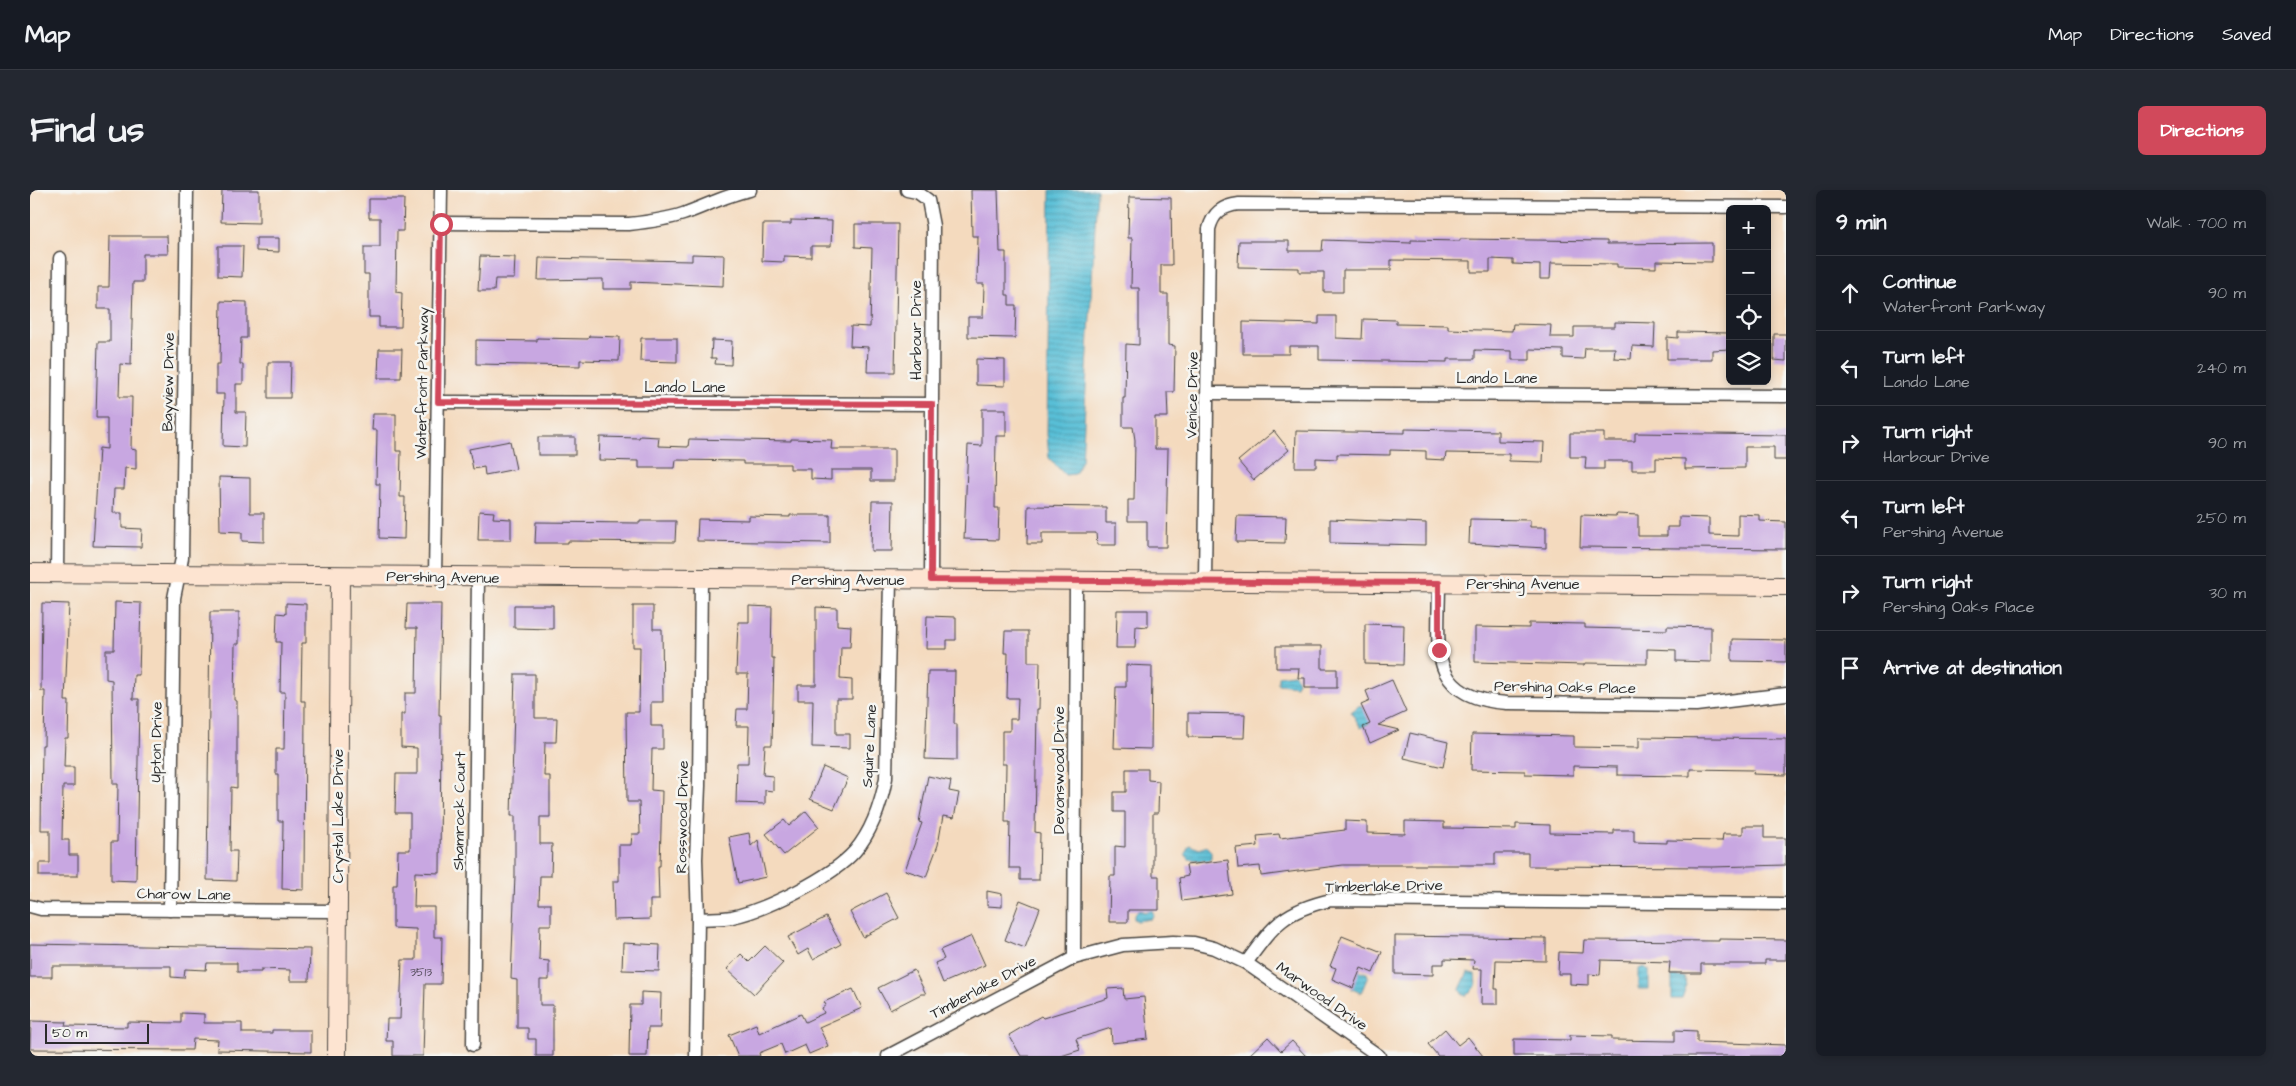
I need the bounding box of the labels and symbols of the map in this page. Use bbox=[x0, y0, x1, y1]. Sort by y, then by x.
route start bbox=[430, 213, 453, 236]
street label: Harbour Drive bbox=[906, 280, 927, 380]
street label: Waterfront Parkway bbox=[411, 307, 435, 459]
street label: Bayview Drive bbox=[157, 332, 181, 432]
street label: Venice Drive bbox=[1181, 351, 1204, 439]
street label: Lando Lane bbox=[1456, 368, 1538, 389]
street label: Lando Lane bbox=[644, 377, 726, 398]
street label: Pershing Avenue bbox=[386, 566, 500, 590]
street label: Pershing Avenue bbox=[791, 570, 905, 592]
street label: Pershing Avenue bbox=[1466, 574, 1580, 596]
route end bbox=[1428, 639, 1451, 662]
street label: Pershing Oaks Place bbox=[1494, 676, 1636, 700]
street label: Upton Drive bbox=[145, 701, 168, 783]
street label: Squire Lane bbox=[857, 704, 882, 788]
street label: Devonswood Drive bbox=[1049, 706, 1070, 834]
street label: Crystal Lake Drive bbox=[328, 749, 350, 883]
street label: Shamrock Court bbox=[448, 751, 471, 871]
street label: Rosswood Drive bbox=[671, 760, 694, 874]
street label: Timberlake Drive bbox=[1325, 875, 1443, 898]
street label: Charow Lane bbox=[137, 883, 231, 906]
street label: Timberlake Drive bbox=[926, 951, 1040, 1024]
street label: Marwood Drive bbox=[1272, 957, 1372, 1036]
house number: 3513 bbox=[410, 964, 432, 981]
scale bar bbox=[45, 1021, 149, 1044]

